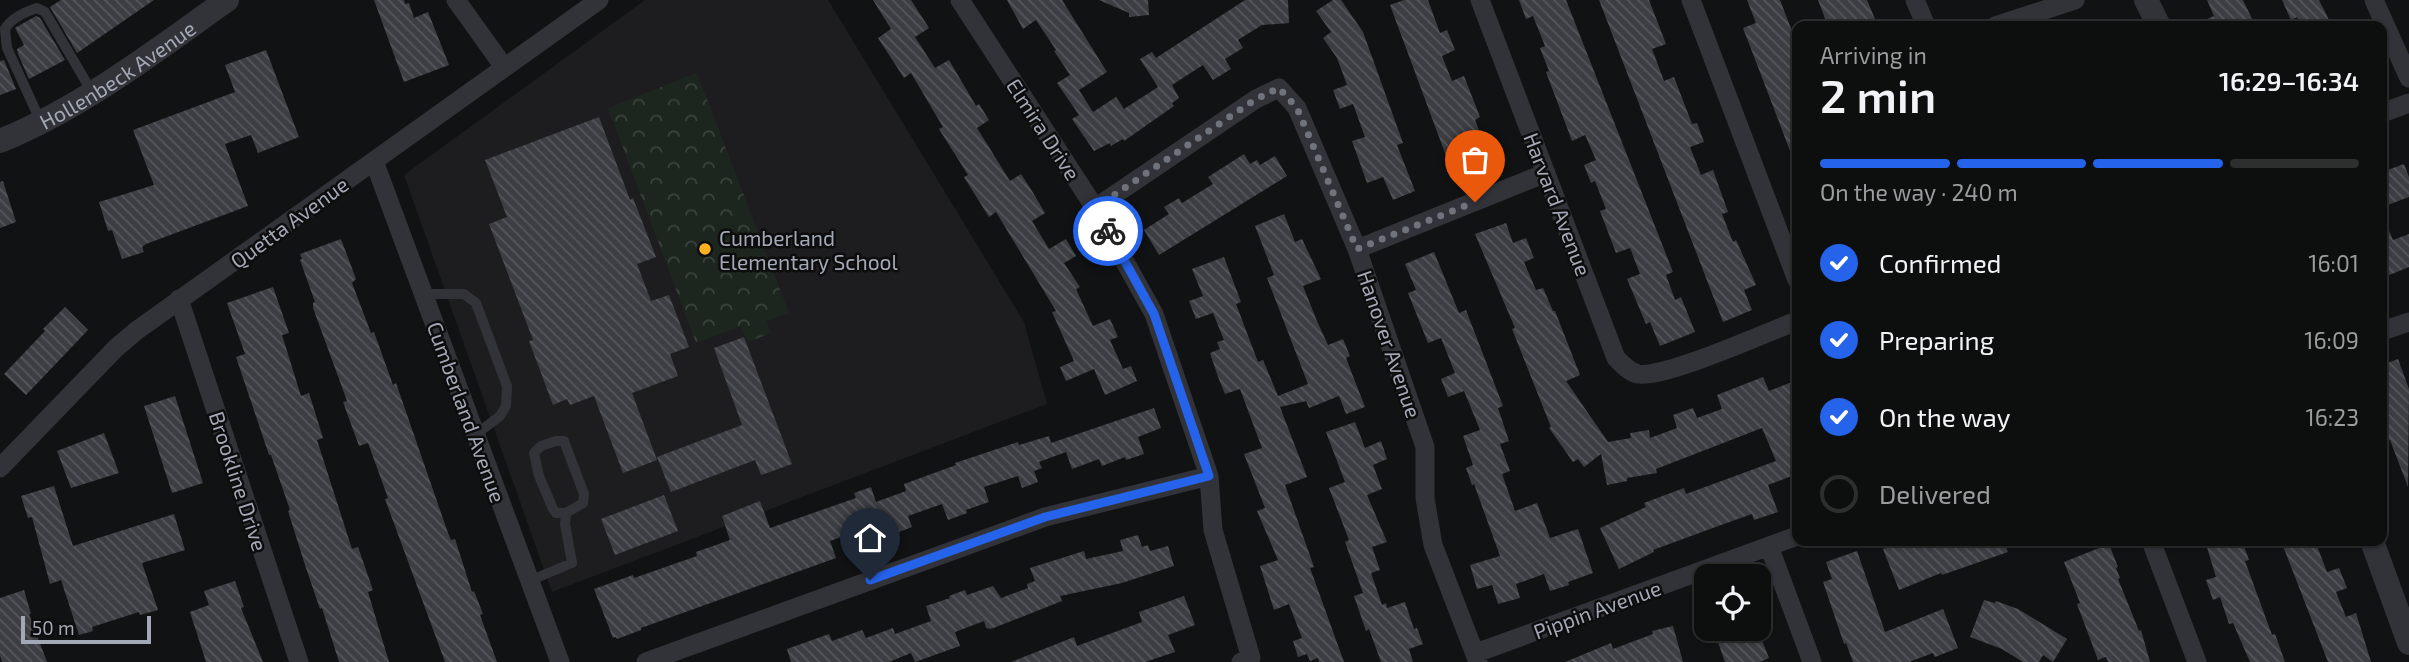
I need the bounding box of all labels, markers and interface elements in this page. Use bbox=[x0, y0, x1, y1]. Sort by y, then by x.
street label: Hollenbeck Avenue bbox=[35, 15, 200, 133]
text: Arriving in bbox=[1820, 41, 1927, 69]
text: 16:29–16:34 bbox=[2219, 65, 2359, 96]
text: 2 min bbox=[1820, 67, 1936, 122]
street label: Elmira Drive bbox=[1002, 74, 1086, 184]
street label: Harvard Avenue bbox=[1519, 129, 1597, 279]
pin bbox=[1445, 130, 1505, 202]
icon: bag bbox=[1456, 141, 1494, 179]
street label: Quetta Avenue bbox=[225, 171, 353, 274]
text: On the way · 240 m bbox=[1820, 178, 2018, 206]
courier bbox=[1073, 196, 1143, 266]
icon: bike bbox=[1089, 212, 1127, 250]
place label: Cumberland Elementary School bbox=[719, 225, 899, 274]
marker: Cumberland Elementary School bbox=[697, 241, 713, 257]
icon: check bbox=[1820, 244, 1858, 282]
text: Confirmed bbox=[1879, 247, 2002, 278]
text: 16:01 bbox=[2308, 249, 2359, 277]
street label: Hanover Avenue bbox=[1353, 267, 1427, 421]
street label: Cumberland Avenue bbox=[423, 318, 511, 506]
icon: check bbox=[1820, 321, 1858, 359]
text: Preparing bbox=[1879, 324, 1994, 355]
text: 16:09 bbox=[2304, 326, 2359, 354]
icon: check bbox=[1820, 398, 1858, 436]
text: On the way bbox=[1879, 401, 2010, 432]
text: 16:23 bbox=[2306, 403, 2359, 431]
street label: Brookline Drive bbox=[205, 408, 273, 554]
text: Delivered bbox=[1879, 478, 1991, 509]
pin bbox=[840, 508, 900, 580]
icon: home bbox=[851, 519, 889, 557]
map controls bbox=[1694, 564, 1771, 641]
button: locate bbox=[1694, 564, 1771, 641]
street label: Pippin Avenue bbox=[1530, 574, 1664, 644]
scale bar bbox=[21, 613, 150, 645]
text: 50 m bbox=[32, 616, 75, 639]

